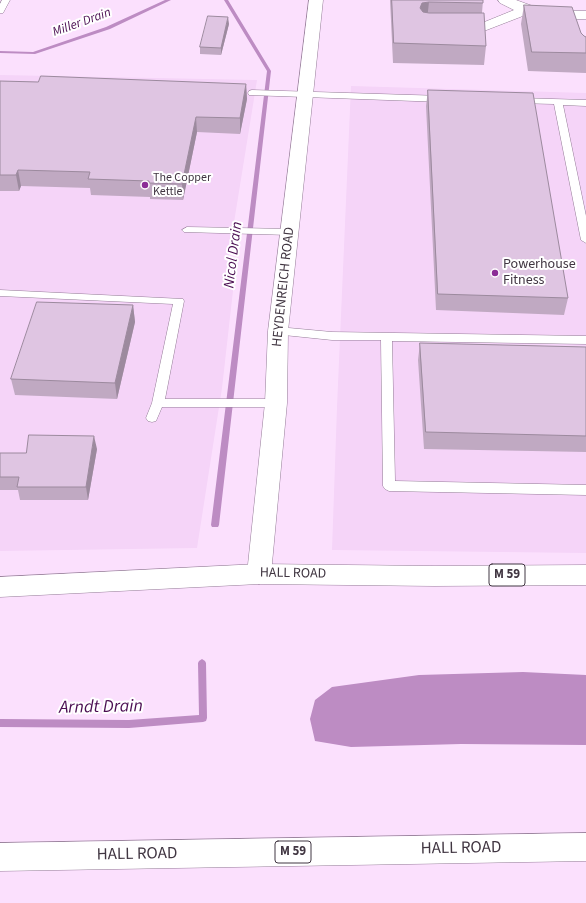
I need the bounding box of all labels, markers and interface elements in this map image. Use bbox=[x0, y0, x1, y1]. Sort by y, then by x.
water label: Miller Drain bbox=[51, 5, 113, 41]
place label: The Copper Kettle bbox=[153, 171, 211, 199]
marker: The Copper Kettle bbox=[140, 180, 150, 190]
water label: Nicol Drain bbox=[221, 221, 247, 289]
street label: HEYDENREICH ROAD bbox=[269, 226, 299, 348]
place label: Powerhouse Fitness bbox=[503, 257, 576, 290]
marker: Powerhouse Fitness bbox=[490, 268, 500, 278]
road number: M 59 bbox=[489, 564, 525, 586]
street label: HALL ROAD bbox=[260, 565, 326, 583]
water label: Arndt Drain bbox=[59, 696, 143, 720]
street label: HALL ROAD bbox=[420, 838, 502, 860]
road number: M 59 bbox=[275, 841, 311, 863]
street label: HALL ROAD bbox=[96, 844, 178, 866]

